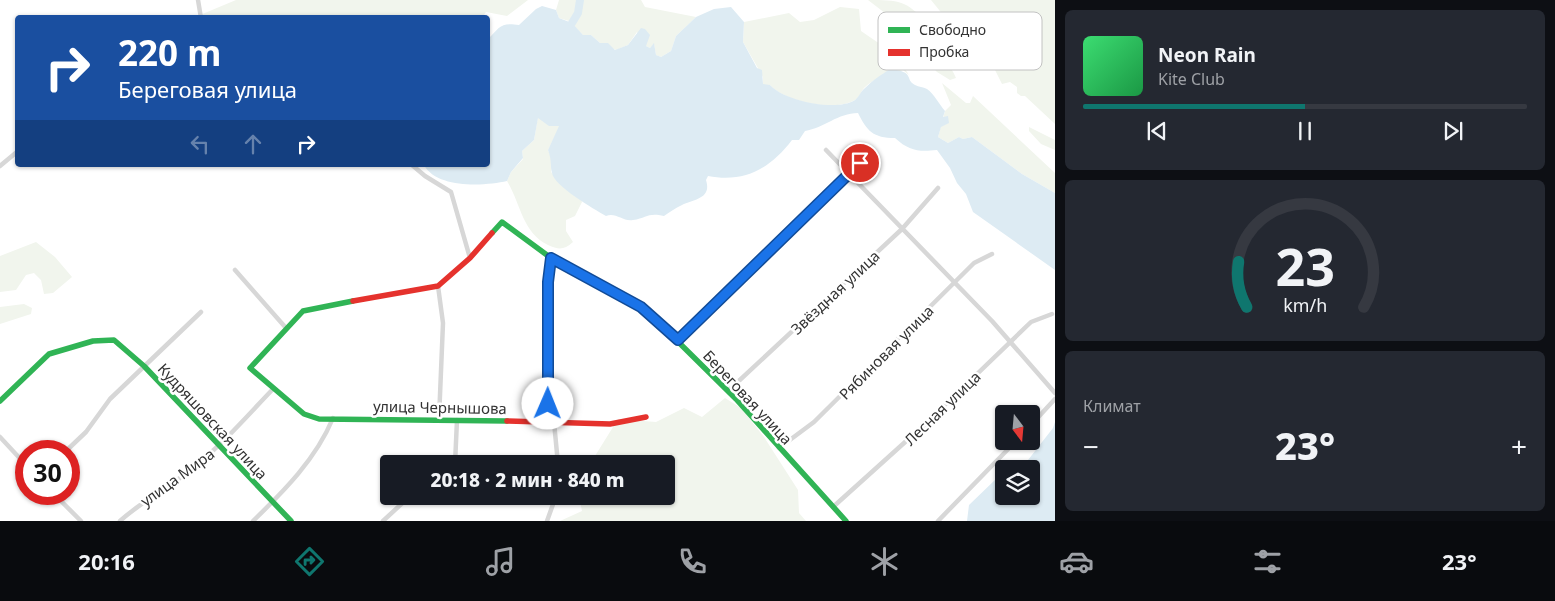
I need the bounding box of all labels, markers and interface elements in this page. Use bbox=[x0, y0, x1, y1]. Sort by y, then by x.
legend bbox=[878, 12, 1042, 70]
text: Свободно bbox=[919, 20, 986, 39]
text: 220 m bbox=[118, 29, 221, 76]
icon: right bbox=[35, 35, 100, 100]
text: Пробка bbox=[919, 42, 969, 61]
text: Neon Rain bbox=[1158, 42, 1256, 68]
text: Kite Club bbox=[1158, 68, 1225, 90]
text: Береговая улица bbox=[118, 74, 297, 104]
icon: previous bbox=[1143, 117, 1171, 145]
icon: pause bbox=[1291, 117, 1319, 145]
icon: next bbox=[1439, 117, 1467, 145]
icon: left bbox=[186, 130, 214, 158]
icon: ahead bbox=[239, 130, 267, 158]
icon: right bbox=[292, 130, 320, 158]
pin bbox=[839, 142, 881, 184]
icon: arrive bbox=[846, 149, 874, 177]
text: 23 bbox=[1275, 230, 1335, 301]
street label: Звёздная улица bbox=[786, 246, 884, 338]
text: km/h bbox=[1283, 293, 1327, 317]
street label: Рябиновая улица bbox=[834, 300, 938, 404]
street label: Береговая улица bbox=[699, 346, 797, 448]
street label: Кудряшовская улица bbox=[154, 359, 272, 483]
street label: Лесная улица bbox=[900, 367, 984, 449]
position arrow bbox=[521, 377, 573, 429]
text: Климат bbox=[1083, 395, 1141, 417]
street label: улица Чернышова bbox=[373, 396, 507, 418]
north arrow bbox=[995, 405, 1040, 450]
map controls bbox=[995, 405, 1040, 505]
text: 23° bbox=[1275, 419, 1335, 471]
text: − bbox=[1083, 427, 1099, 465]
text: + bbox=[1511, 427, 1527, 465]
speed limit sign: 30 bbox=[15, 440, 80, 505]
street label: улица Мира bbox=[136, 443, 218, 511]
button: layers bbox=[995, 460, 1040, 505]
text: 20:18 · 2 мин · 840 m bbox=[431, 467, 624, 493]
icon: directions bbox=[292, 544, 327, 579]
icon: music bbox=[483, 544, 518, 579]
icon: phone bbox=[675, 544, 710, 579]
icon: climate bbox=[867, 544, 902, 579]
icon: car bbox=[1059, 544, 1094, 579]
icon: filters bbox=[1250, 544, 1285, 579]
text: 20:16 bbox=[78, 546, 135, 576]
text: 23° bbox=[1442, 546, 1477, 576]

